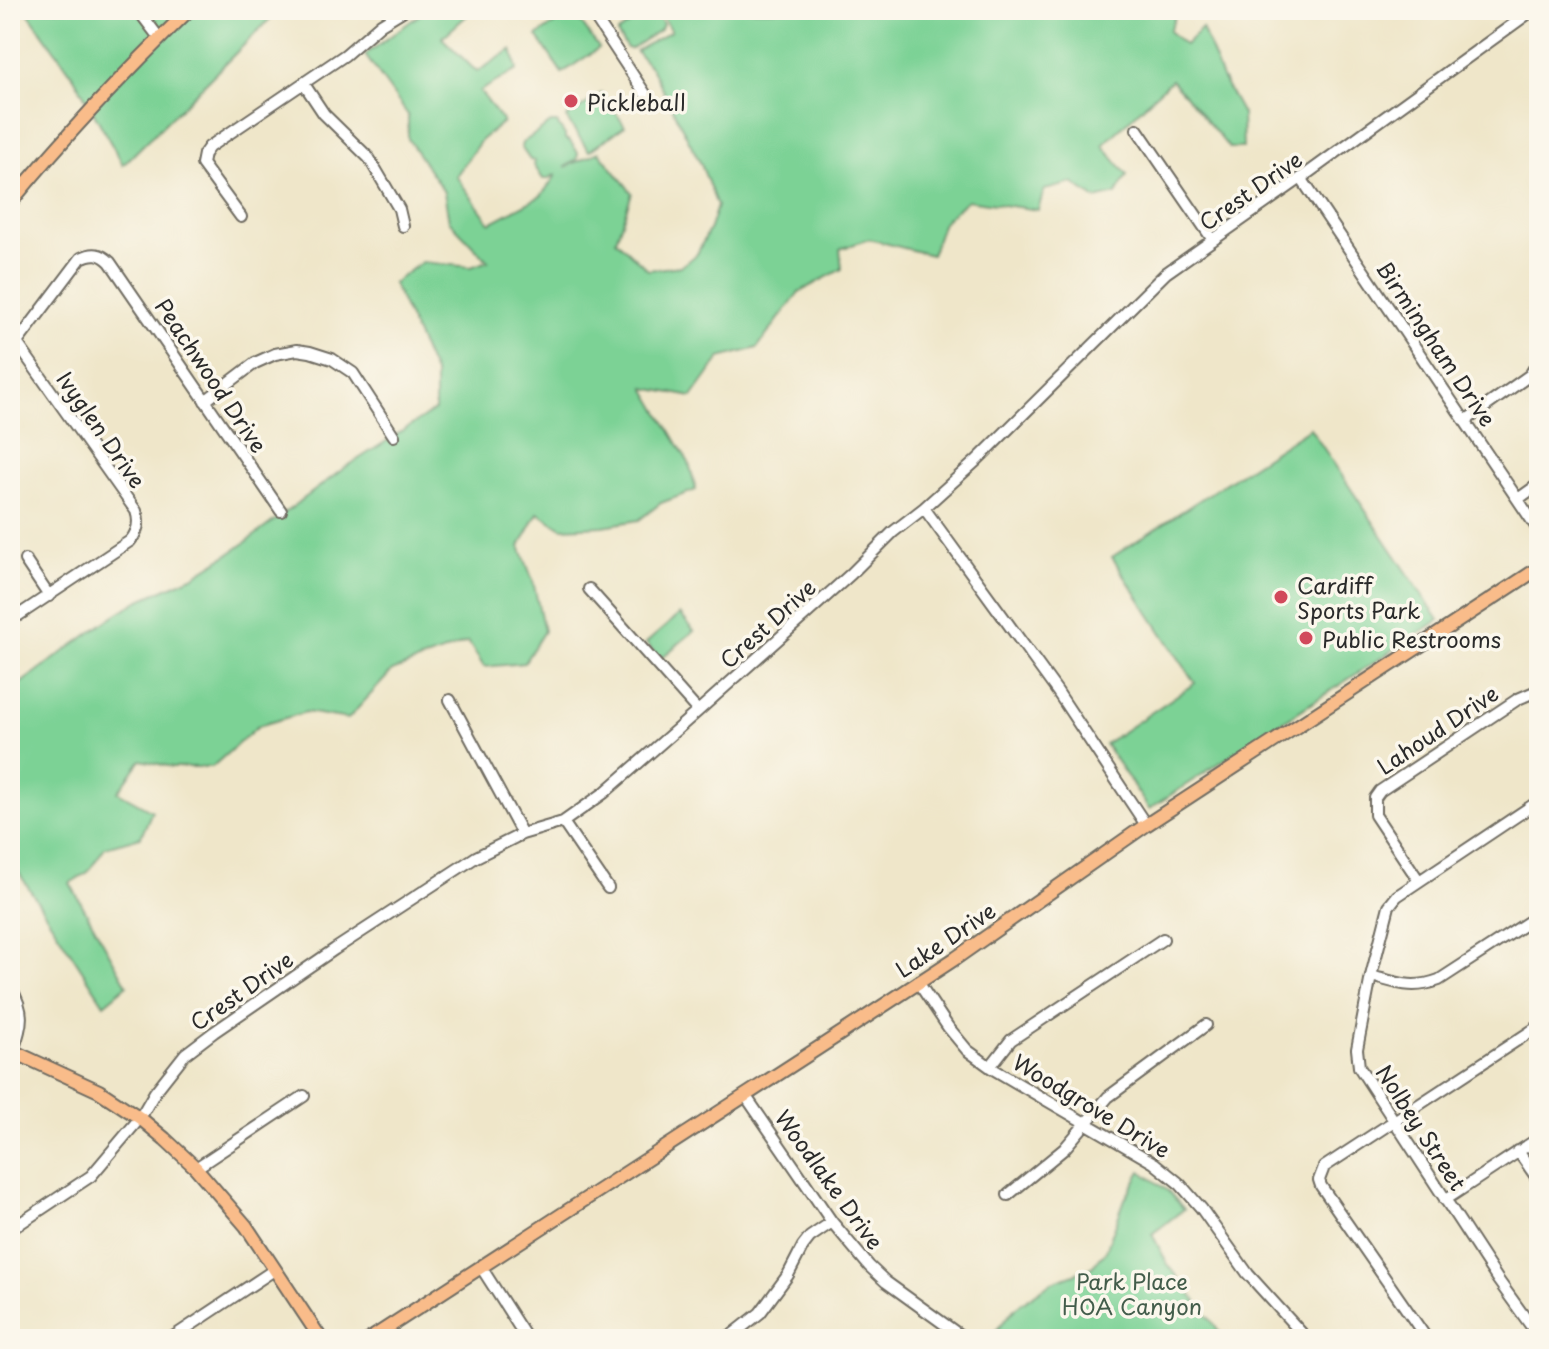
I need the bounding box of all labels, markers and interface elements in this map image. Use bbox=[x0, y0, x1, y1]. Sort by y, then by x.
place label: Pickleball bbox=[587, 85, 686, 118]
marker: Pickleball bbox=[562, 92, 580, 110]
street label: Crest Drive bbox=[1192, 142, 1308, 238]
street label: Birmingham Drive bbox=[1369, 253, 1505, 433]
street label: Peachwood Drive bbox=[148, 291, 276, 459]
street label: Ivyglen Drive bbox=[49, 364, 155, 494]
place label: Cardiff Sports Park bbox=[1297, 568, 1421, 626]
street label: Crest Drive bbox=[712, 571, 822, 675]
marker: Cardiff Sports Park bbox=[1272, 588, 1290, 606]
place label: Public Restrooms bbox=[1322, 622, 1501, 655]
marker: Public Restrooms bbox=[1297, 629, 1315, 647]
street label: Lahoud Drive bbox=[1370, 676, 1504, 782]
street label: Lake Drive bbox=[888, 893, 1002, 985]
street label: Crest Drive bbox=[183, 942, 299, 1038]
street label: Woodgrove Drive bbox=[1007, 1045, 1177, 1165]
street label: Nolbey Street bbox=[1369, 1057, 1475, 1197]
street label: Woodlake Drive bbox=[768, 1102, 892, 1256]
park label: Park Place HOA Canyon bbox=[1062, 1264, 1202, 1322]

